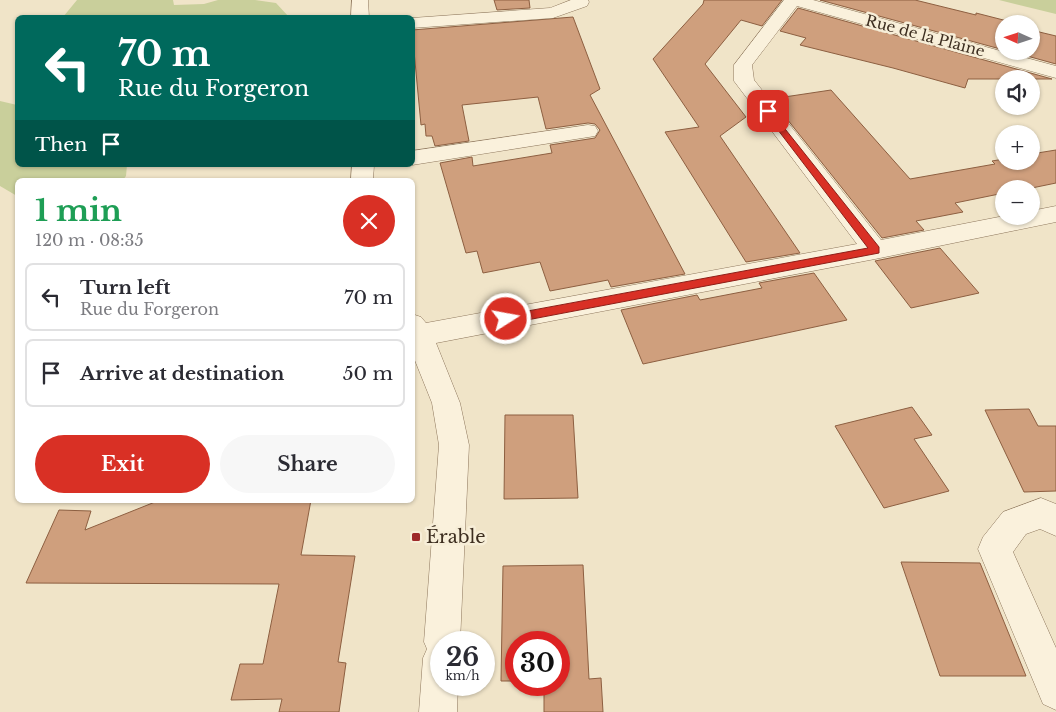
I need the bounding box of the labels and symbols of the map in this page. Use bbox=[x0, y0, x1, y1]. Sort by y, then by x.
street label: Rue de la Plaine bbox=[863, 10, 987, 61]
north arrow bbox=[995, 15, 1040, 60]
pin bbox=[747, 90, 789, 132]
position arrow bbox=[479, 292, 531, 344]
place label: Érable bbox=[426, 525, 486, 548]
marker: Érable bbox=[410, 531, 422, 543]
speed limit sign: 30 bbox=[505, 631, 570, 696]

